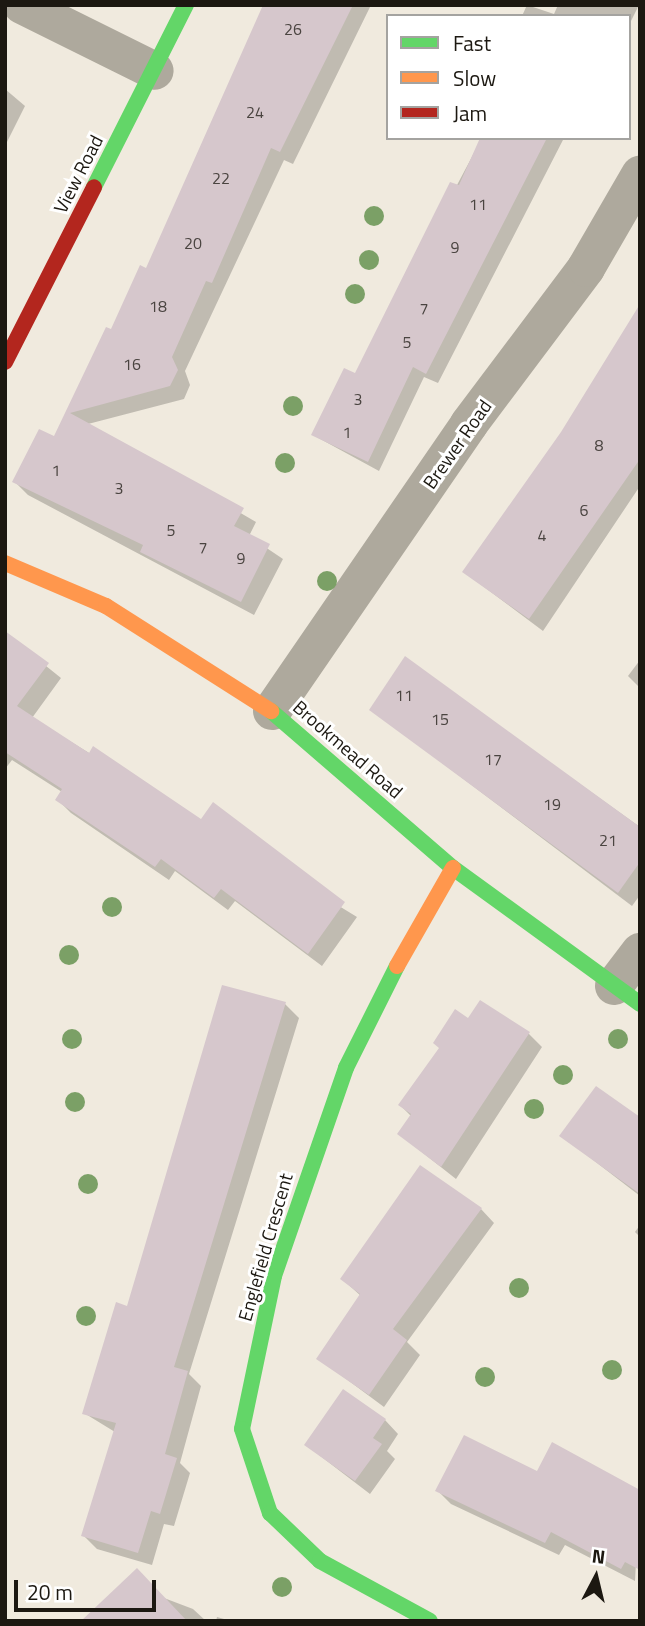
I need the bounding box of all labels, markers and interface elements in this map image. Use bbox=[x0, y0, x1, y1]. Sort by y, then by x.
legend bbox=[386, 14, 631, 140]
house number: 26 bbox=[284, 19, 302, 39]
text: Fast bbox=[453, 27, 491, 59]
text: Slow bbox=[453, 62, 496, 94]
text: Jam bbox=[453, 97, 487, 129]
house number: 24 bbox=[246, 102, 264, 122]
street label: View Road bbox=[49, 131, 107, 217]
house number: 22 bbox=[212, 168, 230, 188]
house number: 11 bbox=[469, 194, 487, 214]
house number: 20 bbox=[184, 233, 202, 253]
house number: 9 bbox=[451, 237, 459, 257]
house number: 18 bbox=[149, 296, 167, 316]
house number: 7 bbox=[420, 298, 428, 318]
house number: 5 bbox=[403, 332, 411, 352]
house number: 16 bbox=[123, 354, 141, 374]
house number: 3 bbox=[354, 389, 362, 409]
street label: Brewer Road bbox=[418, 395, 496, 493]
house number: 1 bbox=[343, 422, 351, 442]
house number: 8 bbox=[595, 435, 603, 455]
house number: 1 bbox=[52, 460, 60, 480]
house number: 3 bbox=[115, 478, 123, 498]
house number: 6 bbox=[580, 500, 588, 520]
house number: 5 bbox=[167, 520, 175, 540]
house number: 4 bbox=[538, 525, 546, 545]
house number: 7 bbox=[199, 537, 207, 557]
house number: 9 bbox=[237, 548, 245, 568]
house number: 11 bbox=[395, 685, 413, 705]
street label: Brookmead Road bbox=[289, 695, 407, 803]
house number: 15 bbox=[431, 709, 449, 729]
house number: 17 bbox=[484, 749, 502, 769]
house number: 19 bbox=[543, 794, 561, 814]
house number: 21 bbox=[599, 830, 617, 850]
street label: Englefield Crescent bbox=[233, 1170, 297, 1324]
text: N bbox=[590, 1540, 607, 1571]
north arrow bbox=[561, 1542, 631, 1612]
scale bar bbox=[18, 1566, 159, 1610]
text: 20 m bbox=[27, 1576, 73, 1608]

